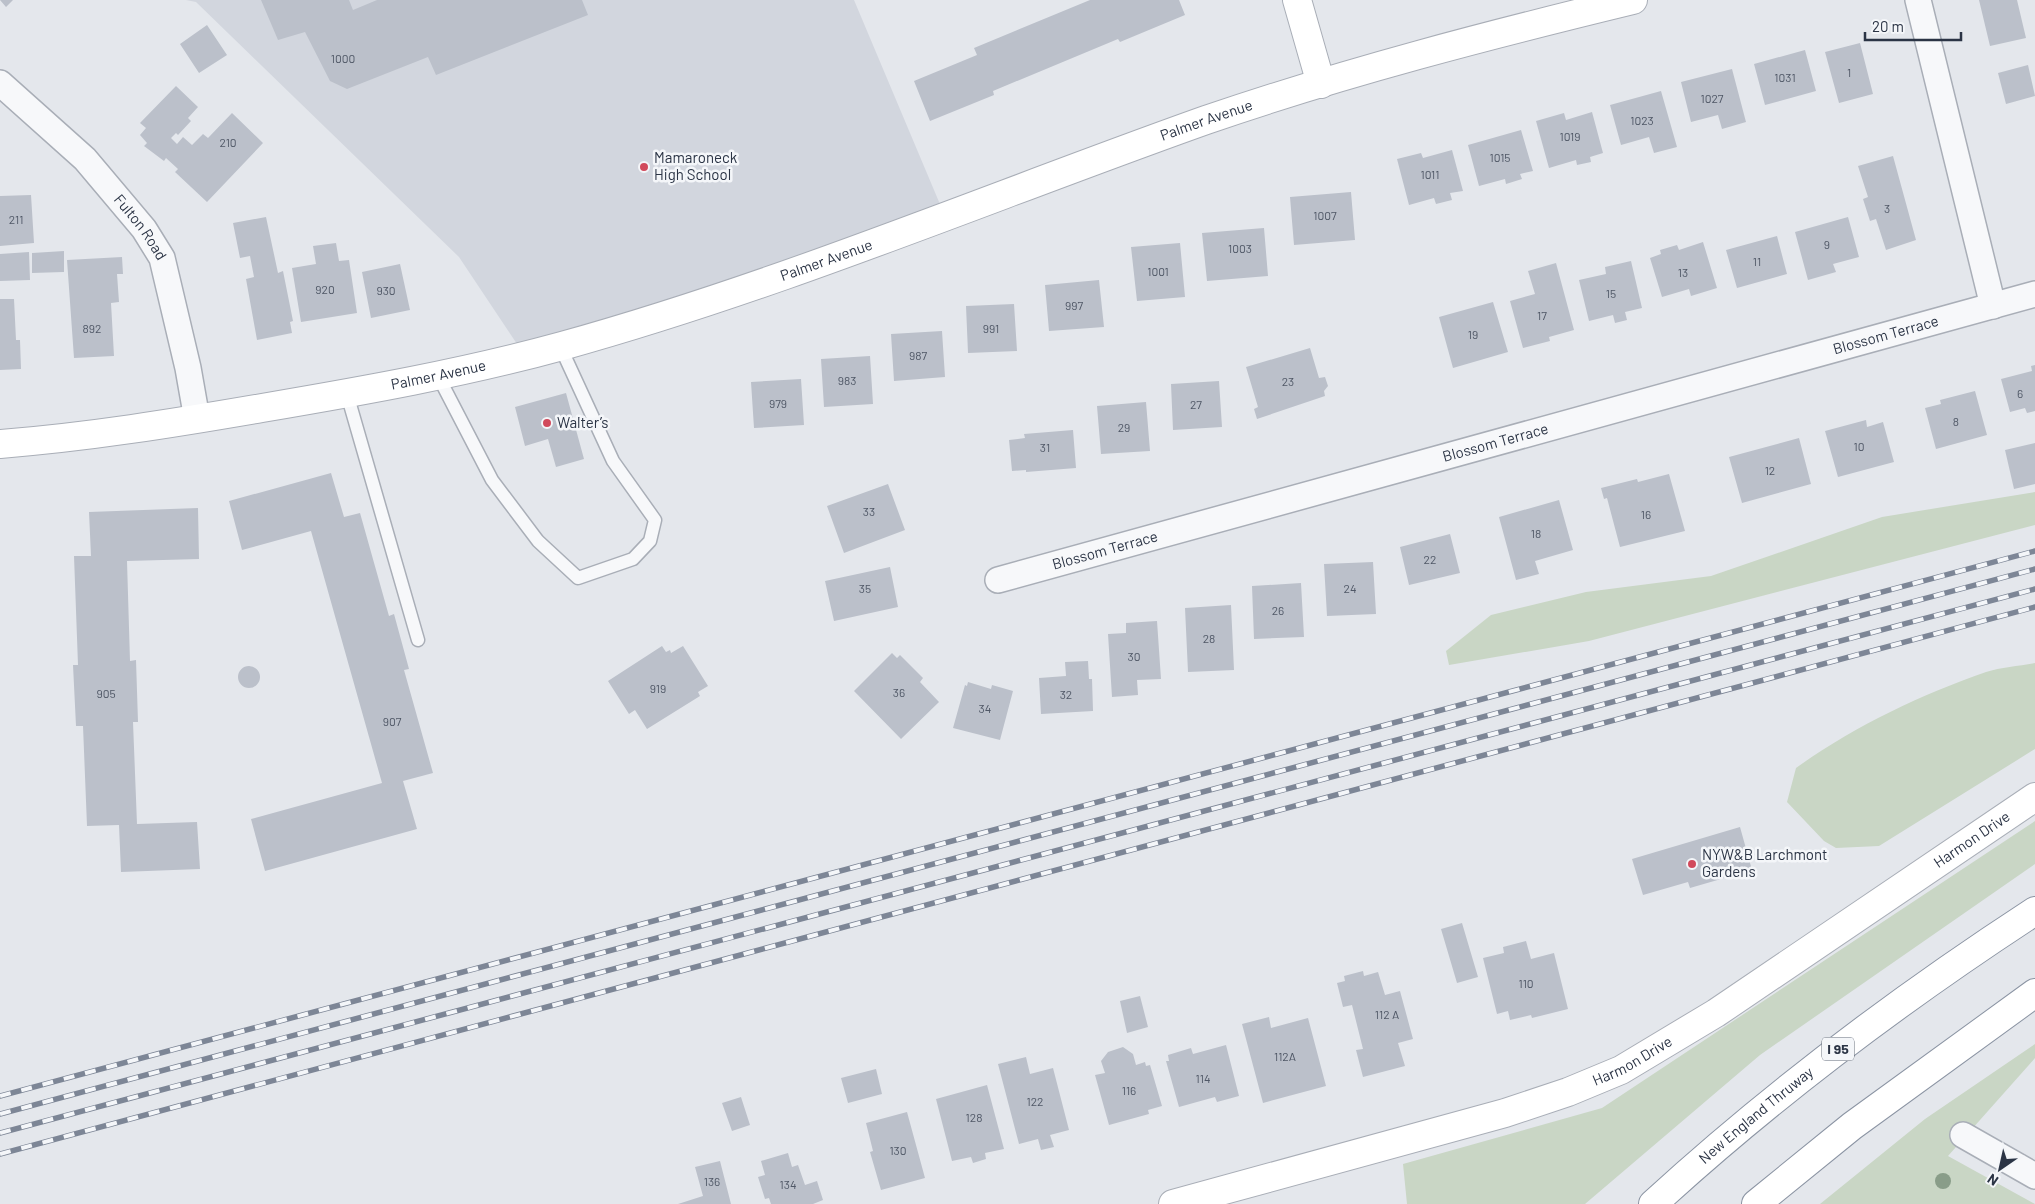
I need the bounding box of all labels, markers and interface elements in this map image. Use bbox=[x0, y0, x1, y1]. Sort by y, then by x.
scale bar bbox=[1865, 10, 1961, 42]
text: 20 m bbox=[1872, 17, 1904, 35]
house number: 1000 bbox=[331, 51, 355, 65]
house number: 1 bbox=[1847, 65, 1851, 79]
house number: 1031 bbox=[1774, 70, 1796, 84]
house number: 1027 bbox=[1700, 91, 1724, 105]
street label: Palmer Avenue bbox=[1157, 95, 1254, 144]
house number: 1023 bbox=[1630, 113, 1654, 127]
house number: 1019 bbox=[1559, 129, 1581, 143]
house number: 210 bbox=[219, 135, 237, 149]
place label: Mamaroneck High School bbox=[654, 148, 738, 183]
house number: 1015 bbox=[1489, 150, 1511, 164]
marker: Mamaroneck High School bbox=[638, 161, 650, 173]
house number: 1011 bbox=[1420, 167, 1440, 181]
street label: Fulton Road bbox=[111, 190, 171, 263]
house number: 3 bbox=[1884, 201, 1890, 215]
house number: 1007 bbox=[1313, 208, 1337, 222]
house number: 211 bbox=[9, 212, 23, 226]
street label: Palmer Avenue bbox=[778, 235, 875, 284]
house number: 9 bbox=[1824, 237, 1830, 251]
house number: 1003 bbox=[1228, 241, 1252, 255]
house number: 11 bbox=[1753, 254, 1761, 268]
house number: 1001 bbox=[1147, 264, 1169, 278]
house number: 13 bbox=[1678, 265, 1688, 279]
house number: 920 bbox=[315, 282, 335, 296]
house number: 930 bbox=[376, 283, 396, 297]
house number: 15 bbox=[1606, 286, 1616, 300]
house number: 997 bbox=[1065, 298, 1083, 312]
house number: 17 bbox=[1537, 308, 1547, 322]
street label: Blossom Terrace bbox=[1831, 311, 1940, 357]
house number: 892 bbox=[83, 321, 101, 335]
house number: 991 bbox=[983, 321, 999, 335]
house number: 19 bbox=[1468, 327, 1478, 341]
house number: 987 bbox=[909, 348, 927, 362]
street label: Palmer Avenue bbox=[389, 355, 487, 393]
house number: 983 bbox=[838, 373, 856, 387]
house number: 23 bbox=[1282, 374, 1294, 388]
house number: 6 bbox=[2017, 386, 2023, 400]
house number: 979 bbox=[769, 396, 787, 410]
house number: 27 bbox=[1190, 397, 1202, 411]
place label: Walter’s bbox=[557, 413, 609, 431]
house number: 8 bbox=[1953, 414, 1959, 428]
marker: Walter’s bbox=[541, 417, 553, 429]
street label: Blossom Terrace bbox=[1440, 419, 1550, 465]
house number: 29 bbox=[1118, 420, 1130, 434]
house number: 10 bbox=[1854, 439, 1864, 453]
house number: 31 bbox=[1040, 440, 1050, 454]
house number: 12 bbox=[1765, 463, 1775, 477]
house number: 33 bbox=[863, 504, 875, 518]
house number: 16 bbox=[1641, 507, 1651, 521]
street label: Blossom Terrace bbox=[1050, 526, 1160, 573]
house number: 18 bbox=[1531, 526, 1541, 540]
house number: 22 bbox=[1424, 552, 1436, 566]
house number: 35 bbox=[859, 581, 871, 595]
house number: 24 bbox=[1343, 581, 1357, 595]
house number: 26 bbox=[1272, 603, 1284, 617]
house number: 28 bbox=[1203, 631, 1215, 645]
house number: 30 bbox=[1128, 649, 1140, 663]
house number: 919 bbox=[650, 681, 666, 695]
house number: 36 bbox=[893, 685, 905, 699]
house number: 905 bbox=[96, 686, 116, 700]
house number: 32 bbox=[1060, 687, 1072, 701]
house number: 34 bbox=[979, 701, 991, 715]
house number: 907 bbox=[383, 714, 402, 728]
street label: Harmon Drive bbox=[1930, 807, 2013, 871]
place label: NYW&B Larchmont Gardens bbox=[1702, 845, 1828, 880]
marker: NYW&B Larchmont Gardens bbox=[1686, 858, 1698, 870]
house number: 110 bbox=[1518, 976, 1534, 990]
house number: 112 A bbox=[1375, 1007, 1399, 1021]
street label: Harmon Drive bbox=[1589, 1032, 1675, 1089]
road number: I 95 bbox=[1822, 1038, 1854, 1060]
house number: 112A bbox=[1274, 1049, 1296, 1063]
street label: New England Thruway bbox=[1695, 1062, 1816, 1167]
house number: 114 bbox=[1195, 1071, 1211, 1085]
house number: 116 bbox=[1122, 1083, 1136, 1097]
house number: 122 bbox=[1026, 1094, 1044, 1108]
house number: 128 bbox=[966, 1110, 982, 1124]
house number: 130 bbox=[889, 1143, 907, 1157]
north arrow bbox=[1975, 1144, 2025, 1194]
text: N bbox=[1984, 1171, 2001, 1190]
house number: 136 bbox=[704, 1174, 720, 1188]
house number: 134 bbox=[780, 1177, 797, 1191]

